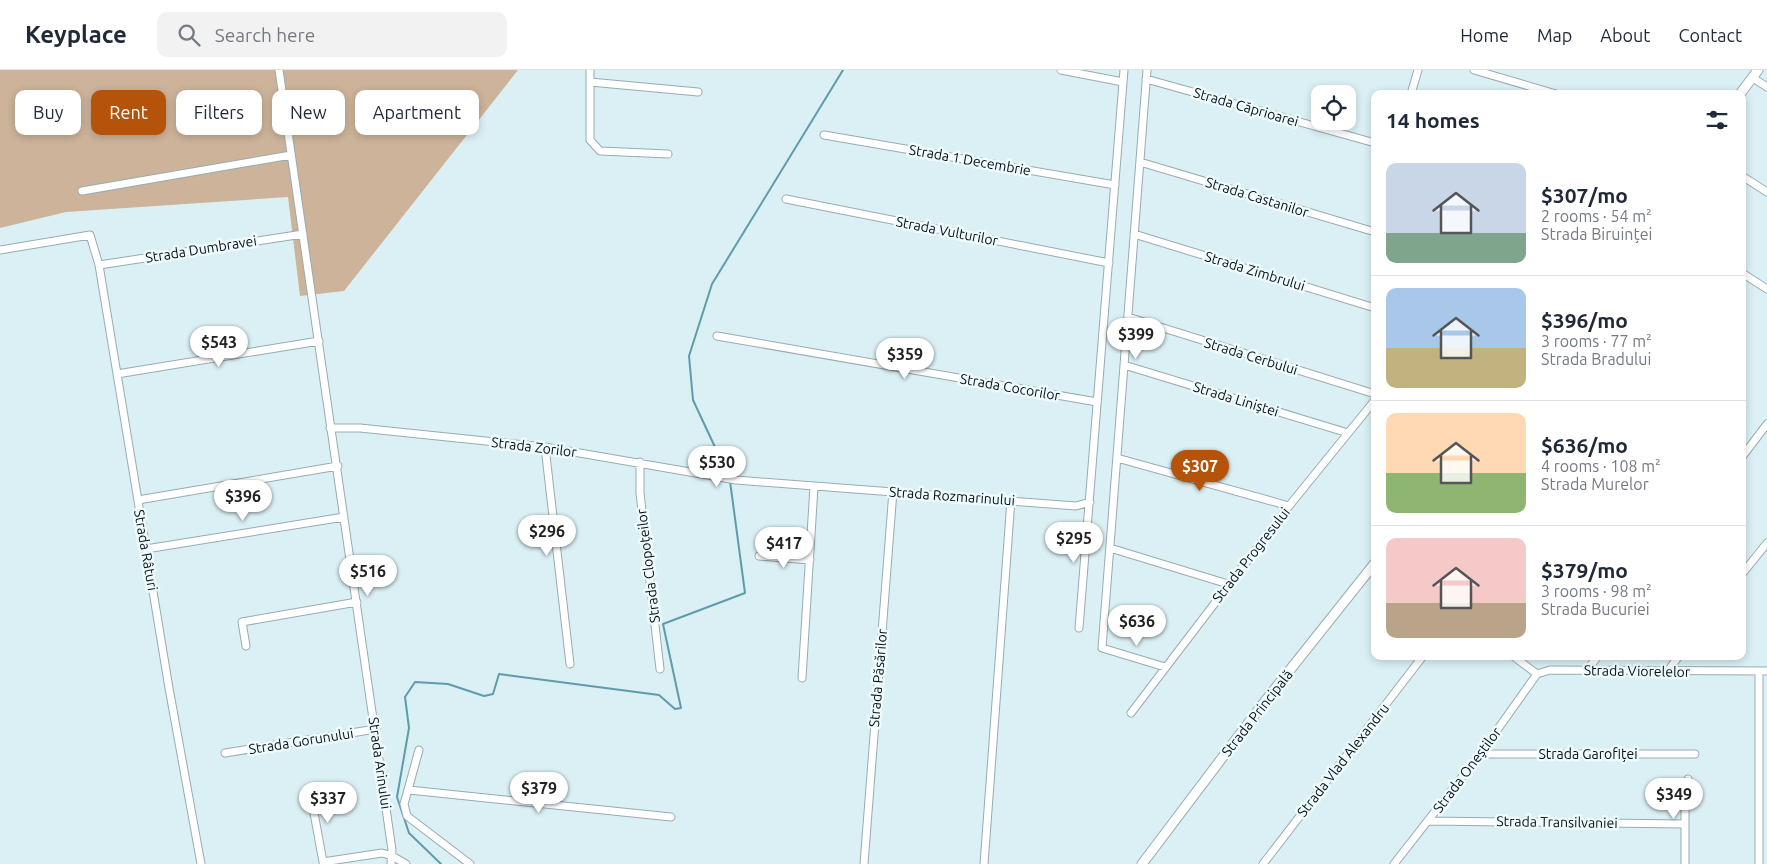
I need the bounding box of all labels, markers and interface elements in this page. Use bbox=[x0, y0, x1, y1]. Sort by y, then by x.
search box bbox=[157, 12, 507, 57]
text: Keyplace bbox=[25, 21, 127, 48]
icon: search bbox=[175, 21, 203, 49]
text: Search here bbox=[215, 24, 315, 46]
text: Home bbox=[1460, 25, 1509, 45]
text: Map bbox=[1537, 25, 1572, 45]
text: About bbox=[1600, 25, 1650, 45]
text: Contact bbox=[1678, 25, 1742, 45]
street label: Strada Căprioarei bbox=[1192, 84, 1300, 130]
map controls bbox=[1311, 85, 1356, 130]
button: locate bbox=[1311, 85, 1356, 130]
chip: Buy bbox=[15, 90, 81, 135]
chip: Rent bbox=[91, 90, 166, 135]
chip: Filters bbox=[176, 90, 262, 135]
chip: New bbox=[272, 90, 345, 135]
chip: Apartment bbox=[355, 90, 479, 135]
icon: filters bbox=[1703, 106, 1731, 134]
text: 14 homes bbox=[1386, 108, 1480, 132]
street label: Strada 1 Decembrie bbox=[908, 141, 1032, 179]
street label: Strada Castanilor bbox=[1203, 174, 1311, 220]
icon: home bbox=[1426, 183, 1486, 243]
text: $307/mo bbox=[1541, 183, 1628, 207]
text: 2 rooms · 54 m² bbox=[1541, 207, 1652, 225]
street label: Strada Vulturilor bbox=[895, 213, 1000, 249]
text: Strada Biruinței bbox=[1541, 225, 1652, 243]
street label: Strada Dumbravei bbox=[144, 232, 258, 266]
street label: Strada Zimbrului bbox=[1203, 248, 1307, 294]
icon: home bbox=[1426, 308, 1486, 368]
text: $396/mo bbox=[1541, 308, 1628, 332]
pin: $399 bbox=[1106, 318, 1166, 360]
text: $399 bbox=[1118, 325, 1154, 343]
pin: $543 bbox=[189, 326, 249, 368]
text: 3 rooms · 77 m² bbox=[1541, 332, 1652, 350]
text: $543 bbox=[201, 333, 237, 351]
street label: Strada Cerbului bbox=[1202, 334, 1300, 378]
pin: $359 bbox=[875, 338, 935, 380]
text: $359 bbox=[887, 345, 923, 363]
text: Strada Bradului bbox=[1541, 350, 1651, 368]
street label: Strada Cocorilor bbox=[959, 370, 1062, 404]
street label: Strada Liniștei bbox=[1191, 378, 1281, 420]
icon: home bbox=[1426, 433, 1486, 493]
text: $636/mo bbox=[1541, 433, 1628, 457]
street label: Strada Zorilor bbox=[490, 434, 578, 460]
pin: $530 bbox=[687, 446, 747, 488]
pin: $307 bbox=[1170, 450, 1230, 492]
text: $530 bbox=[699, 453, 735, 471]
text: $307 bbox=[1182, 457, 1218, 475]
text: 4 rooms · 108 m² bbox=[1541, 457, 1661, 475]
text: Strada Murelor bbox=[1541, 475, 1649, 493]
pin: $396 bbox=[213, 480, 273, 522]
street label: Strada Rozmarinului bbox=[889, 484, 1015, 508]
text: $396 bbox=[225, 487, 261, 505]
street label: Strada Progresului bbox=[1209, 504, 1293, 606]
street label: Strada Râturi bbox=[131, 508, 161, 592]
street label: Strada Clopoțeilor bbox=[633, 508, 663, 624]
pin: $296 bbox=[517, 514, 577, 557]
text: $296 bbox=[529, 522, 565, 540]
pin: $295 bbox=[1044, 522, 1104, 564]
pin: $417 bbox=[754, 526, 814, 569]
text: $295 bbox=[1056, 529, 1092, 547]
text: $417 bbox=[766, 534, 802, 552]
pin: $516 bbox=[338, 554, 398, 597]
icon: home bbox=[1426, 558, 1486, 618]
text: $379/mo bbox=[1541, 558, 1628, 582]
text: $516 bbox=[350, 562, 386, 580]
text: 3 rooms · 98 m² bbox=[1541, 582, 1652, 600]
text: Strada Bucuriei bbox=[1541, 600, 1650, 618]
pin: $636 bbox=[1107, 604, 1167, 647]
text: $636 bbox=[1119, 612, 1155, 630]
street label: Strada Păsărilor bbox=[866, 628, 890, 728]
street label: Strada Viorelelor bbox=[1584, 662, 1691, 680]
street label: Strada Principală bbox=[1218, 667, 1296, 759]
street label: Strada Vlad Alexandru bbox=[1294, 700, 1392, 820]
street label: Strada Arinului bbox=[366, 716, 394, 810]
street label: Strada Oneștilor bbox=[1430, 724, 1505, 816]
street label: Strada Gorunului bbox=[248, 725, 354, 757]
street label: Strada Garofiței bbox=[1538, 746, 1638, 762]
pin: $379 bbox=[509, 772, 569, 814]
pin: $349 bbox=[1644, 778, 1704, 820]
text: $379 bbox=[521, 779, 557, 797]
pin: $337 bbox=[298, 782, 358, 824]
text: $349 bbox=[1656, 785, 1692, 803]
text: $337 bbox=[310, 789, 346, 807]
street label: Strada Transilvaniei bbox=[1496, 813, 1618, 831]

